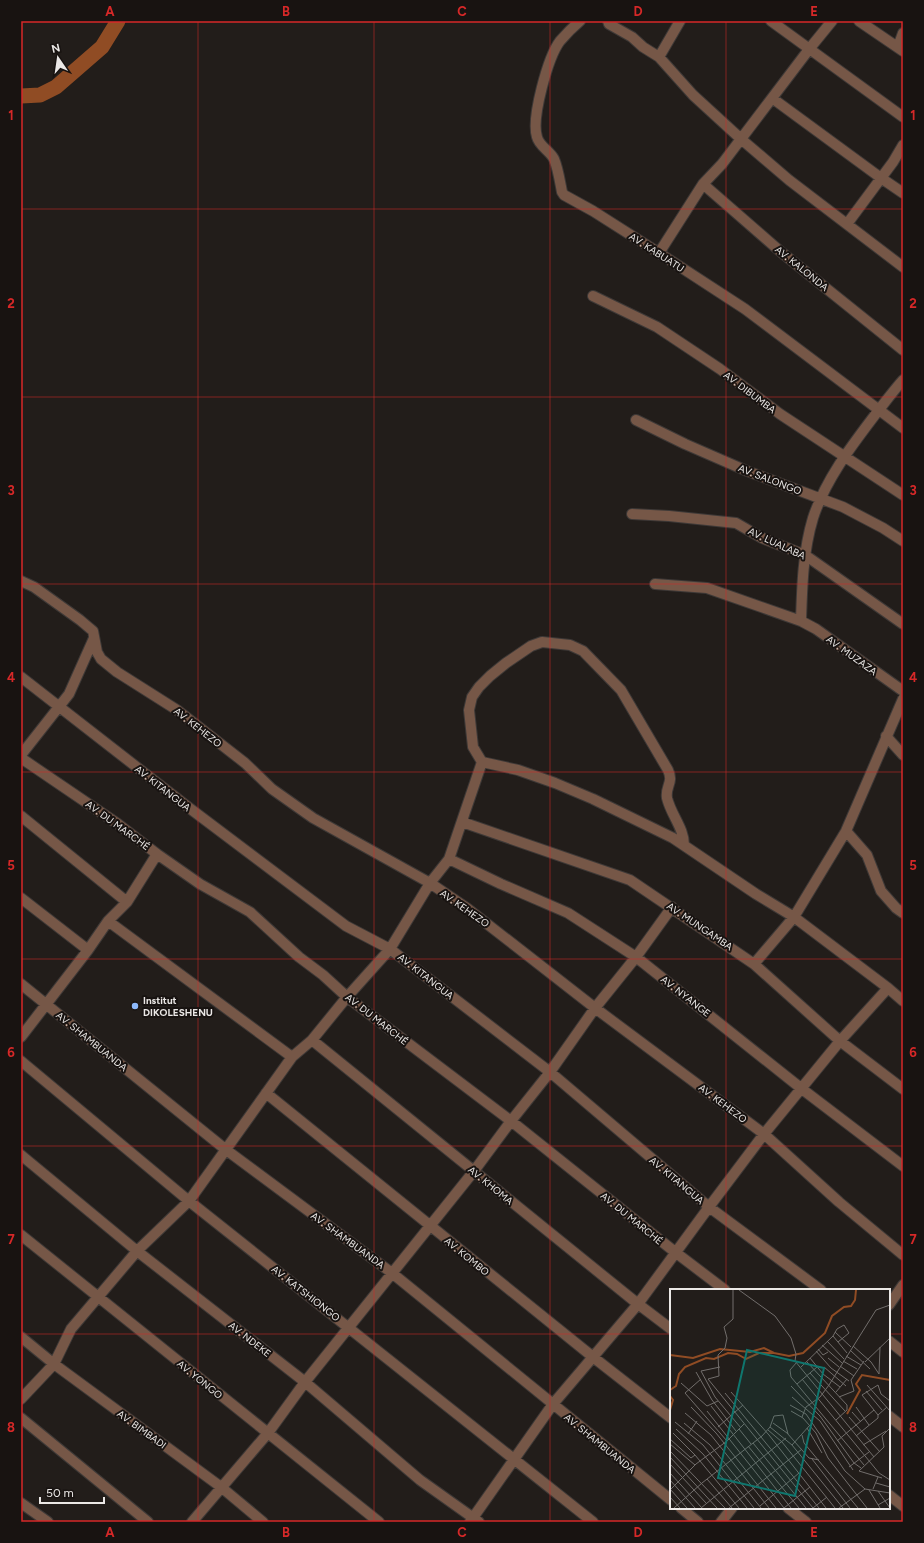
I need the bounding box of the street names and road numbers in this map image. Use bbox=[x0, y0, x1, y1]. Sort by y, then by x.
street label: AV. KABUATU bbox=[627, 230, 687, 275]
street label: AV. KALONDA bbox=[772, 243, 831, 294]
street label: AV. DIBUMBA bbox=[721, 369, 779, 416]
street label: AV. SALONGO bbox=[736, 461, 803, 498]
street label: AV. LUALABA bbox=[746, 525, 808, 562]
street label: AV. MUZAZA bbox=[824, 633, 880, 678]
street label: AV. KEHEZO bbox=[171, 705, 225, 750]
street label: AV. KITANGUA bbox=[132, 763, 193, 814]
street label: AV. DU MARCHÉ bbox=[83, 798, 152, 853]
street label: AV. KEHEZO bbox=[437, 887, 492, 930]
street label: AV. MUNGAMBA bbox=[664, 900, 735, 953]
street label: AV. KITANGUA bbox=[395, 951, 456, 1002]
street label: AV. NYANGE bbox=[658, 973, 713, 1020]
street label: AV. DU MARCHÉ bbox=[343, 991, 411, 1048]
street label: AV. SHAMBUANDA bbox=[53, 1009, 130, 1074]
street label: AV. KEHEZO bbox=[696, 1081, 750, 1126]
street label: AV. KITANGUA bbox=[647, 1154, 707, 1207]
street label: AV. KHOMA bbox=[465, 1163, 516, 1208]
street label: AV. DU MARCHÉ bbox=[598, 1189, 666, 1248]
street label: AV. SHAMBUANDA bbox=[308, 1209, 387, 1272]
street label: AV. KOMBO bbox=[442, 1234, 492, 1279]
street label: AV. KATSHIONGO bbox=[269, 1263, 343, 1324]
street label: AV. NDEKE bbox=[226, 1319, 274, 1360]
street label: AV. YONGO bbox=[174, 1357, 225, 1402]
street label: AV. BIMBADI bbox=[115, 1407, 169, 1452]
street label: AV. SHAMBUANDA bbox=[561, 1411, 638, 1476]

